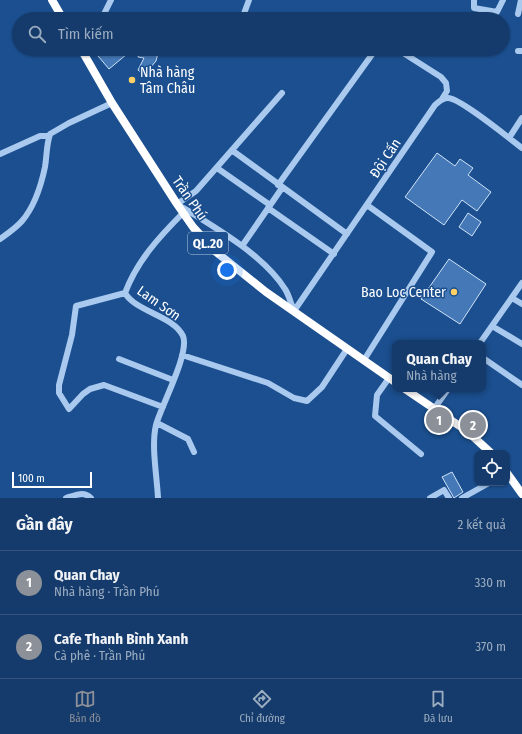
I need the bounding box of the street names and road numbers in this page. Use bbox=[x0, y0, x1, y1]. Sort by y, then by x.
street label: Đội Cấn bbox=[365, 135, 405, 181]
street label: Trần Phú bbox=[168, 172, 212, 224]
road number: QL.20 bbox=[188, 232, 228, 254]
street label: Lam Sơn bbox=[134, 282, 184, 324]

